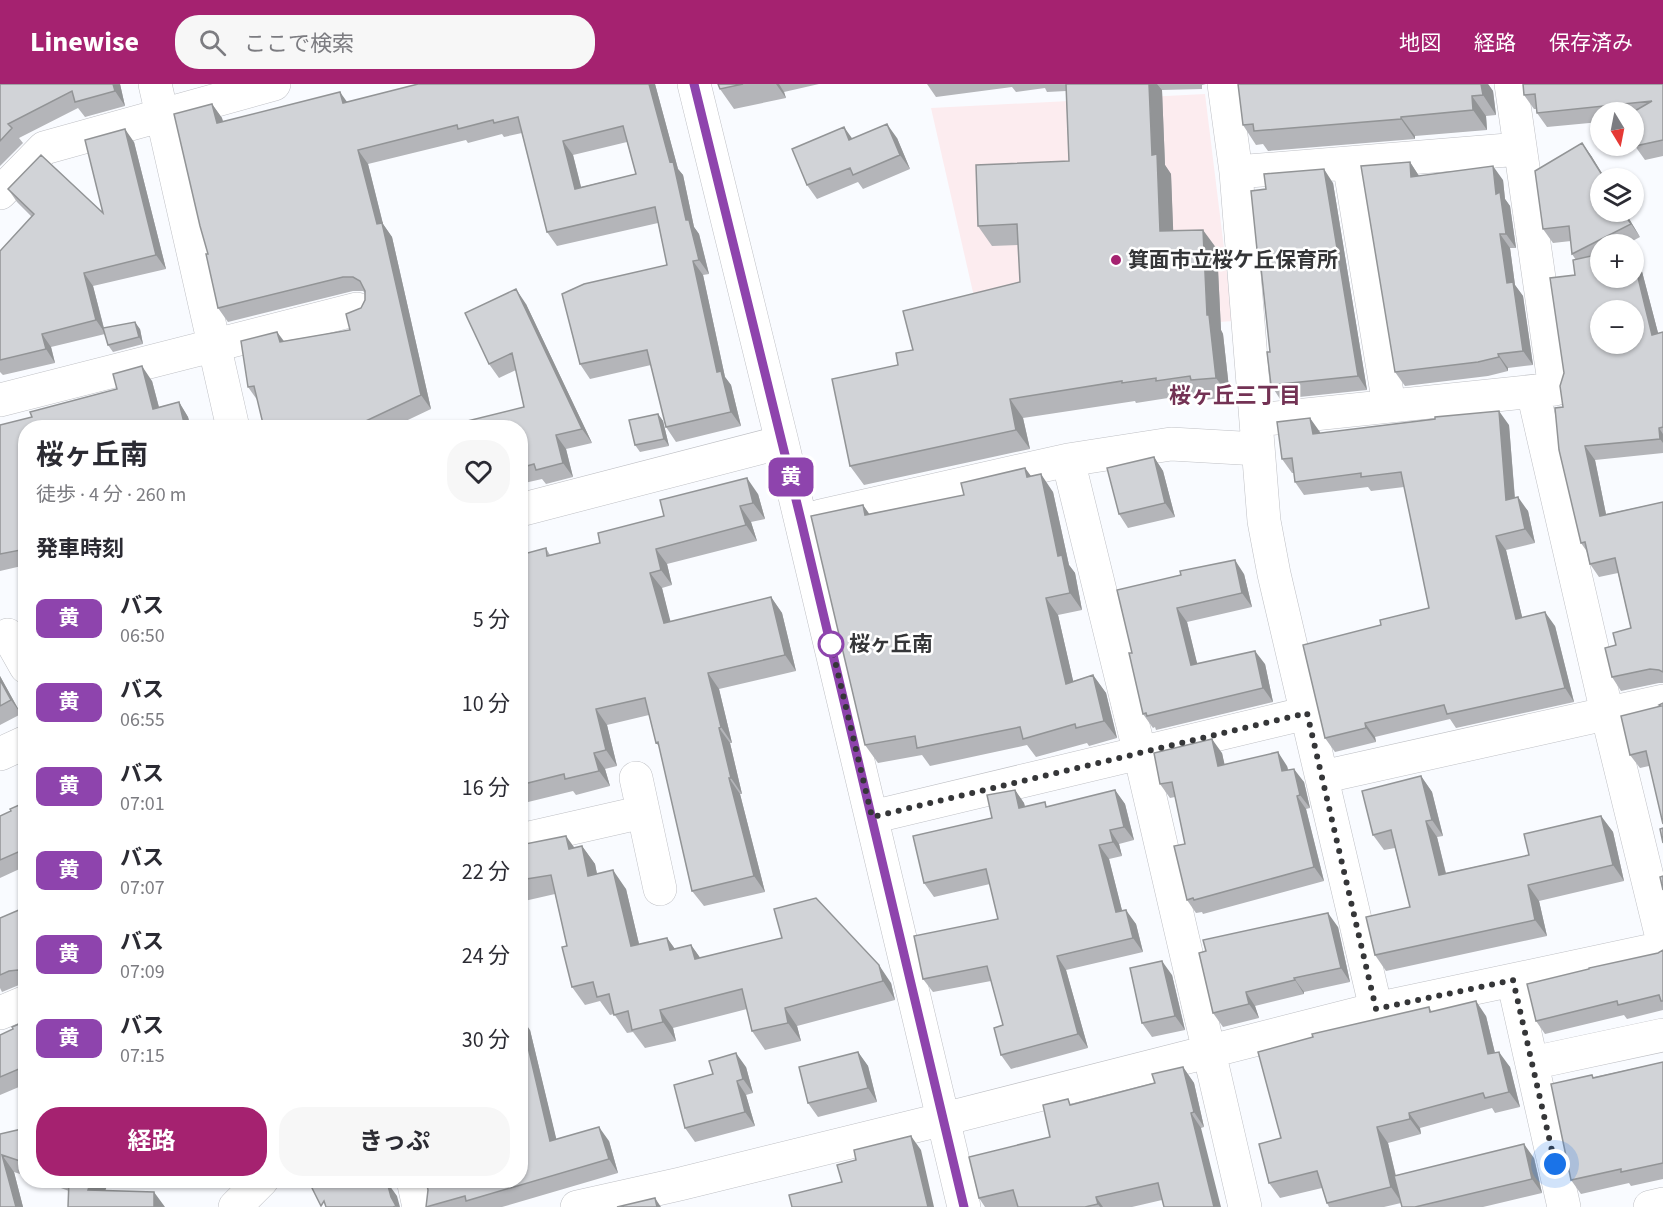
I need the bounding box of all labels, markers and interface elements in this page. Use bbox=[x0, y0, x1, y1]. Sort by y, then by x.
search box bbox=[175, 15, 595, 69]
text: Linewise bbox=[30, 22, 139, 62]
icon: search bbox=[196, 26, 229, 59]
text: ここで検索 bbox=[244, 28, 354, 60]
text: 地図 bbox=[1399, 28, 1441, 58]
text: 経路 bbox=[1474, 28, 1516, 58]
text: 保存済み bbox=[1549, 28, 1633, 58]
north arrow bbox=[1590, 102, 1644, 156]
map controls bbox=[1590, 102, 1644, 354]
button: layers bbox=[1590, 168, 1644, 222]
button: + bbox=[1590, 234, 1644, 288]
place label: 箕面市立桜ケ丘保育所 bbox=[1128, 245, 1338, 275]
marker: 箕面市立桜ケ丘保育所 bbox=[1109, 253, 1123, 267]
button: − bbox=[1590, 300, 1644, 354]
district label: 桜ヶ丘三丁目 bbox=[1169, 380, 1301, 412]
text: 桜ヶ丘南 bbox=[36, 435, 148, 475]
button: heart bbox=[447, 440, 510, 503]
line badge: 黄 bbox=[772, 458, 810, 496]
text: 黄 bbox=[781, 462, 802, 492]
text: 徒歩 · 4 分 · 260 m bbox=[36, 481, 186, 509]
text: 発車時刻 bbox=[36, 533, 124, 565]
text: バス bbox=[120, 590, 164, 622]
text: 黄 bbox=[59, 603, 80, 633]
text: 5 分 bbox=[473, 604, 510, 636]
text: 06:50 bbox=[120, 622, 165, 650]
place label: 桜ヶ丘南 bbox=[849, 629, 933, 659]
marker: 桜ヶ丘南 bbox=[818, 631, 844, 657]
text: バス bbox=[120, 674, 164, 706]
text: 黄 bbox=[59, 687, 80, 717]
text: 10 分 bbox=[462, 688, 510, 720]
text: 06:55 bbox=[120, 706, 165, 734]
text: バス bbox=[120, 758, 164, 790]
text: 黄 bbox=[59, 771, 80, 801]
text: 16 分 bbox=[462, 772, 510, 804]
text: 07:01 bbox=[120, 790, 165, 818]
text: バス bbox=[120, 842, 164, 874]
text: 黄 bbox=[59, 855, 80, 885]
text: 22 分 bbox=[462, 856, 510, 888]
text: 07:07 bbox=[120, 874, 165, 902]
text: バス bbox=[120, 926, 164, 958]
text: 黄 bbox=[59, 939, 80, 969]
text: 24 分 bbox=[462, 940, 510, 972]
text: 07:09 bbox=[120, 958, 165, 986]
text: バス bbox=[120, 1010, 164, 1042]
text: 黄 bbox=[59, 1023, 80, 1053]
text: 30 分 bbox=[462, 1024, 510, 1056]
text: 07:15 bbox=[120, 1042, 165, 1070]
button: 経路 bbox=[36, 1107, 267, 1176]
button: きっぷ bbox=[279, 1107, 510, 1176]
your location bbox=[1540, 1149, 1570, 1179]

